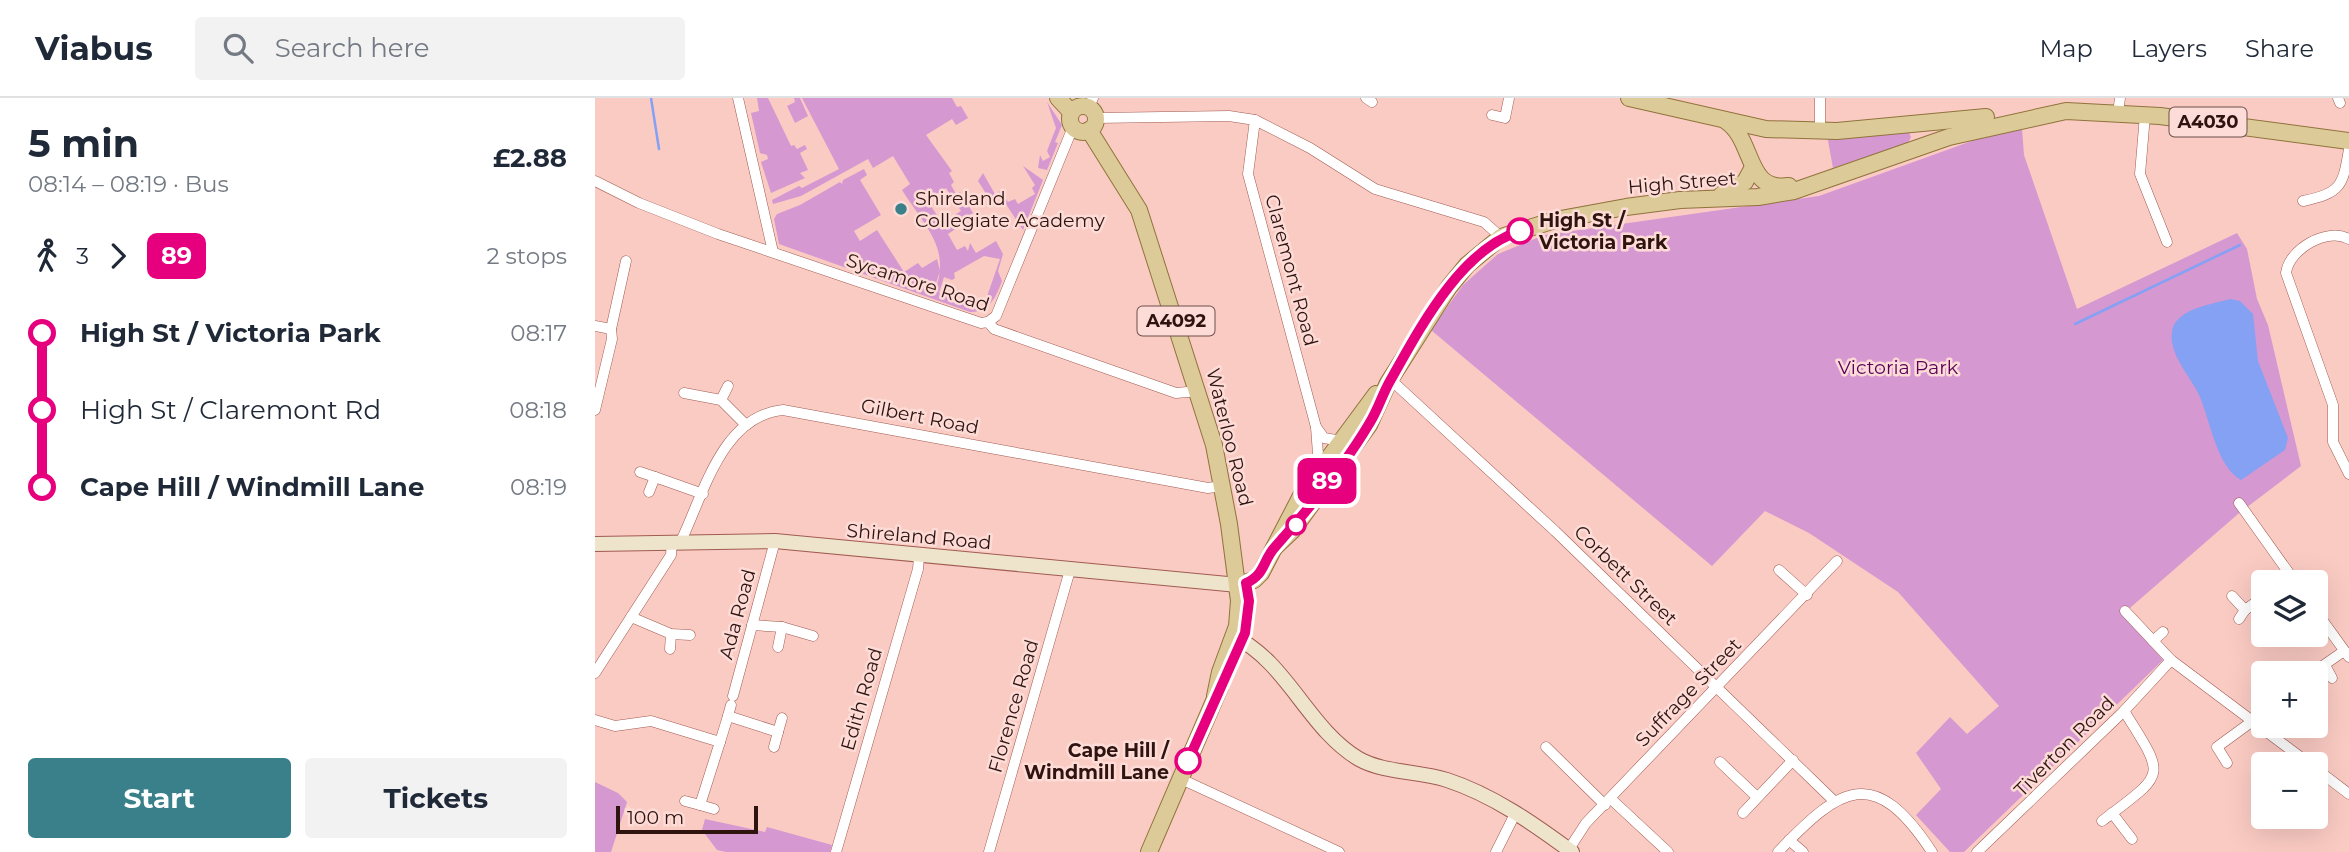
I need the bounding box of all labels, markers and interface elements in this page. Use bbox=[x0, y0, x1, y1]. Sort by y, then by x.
search box bbox=[195, 17, 685, 80]
text: Viabus bbox=[35, 28, 153, 68]
icon: search bbox=[219, 29, 257, 67]
text: Search here bbox=[275, 32, 429, 64]
text: Map bbox=[2039, 34, 2093, 63]
text: Layers bbox=[2131, 34, 2207, 63]
text: Share bbox=[2245, 34, 2314, 63]
road number: A4030 bbox=[2169, 107, 2247, 136]
text: 5 min bbox=[28, 120, 139, 167]
text: £2.88 bbox=[493, 142, 567, 174]
street label: High Street bbox=[1627, 166, 1738, 199]
text: 08:14 – 08:19 · Bus bbox=[28, 170, 229, 198]
place label: Shireland Collegiate Academy bbox=[915, 187, 1105, 232]
street label: Claremont Road bbox=[1260, 192, 1323, 348]
marker: Shireland Collegiate Academy bbox=[893, 201, 909, 217]
place label: High St / Victoria Park bbox=[1538, 209, 1668, 254]
marker: High St / Victoria Park bbox=[1507, 218, 1533, 244]
icon: walk bbox=[28, 237, 66, 275]
icon: forward bbox=[99, 237, 137, 275]
text: 89 bbox=[161, 241, 192, 270]
text: 3 bbox=[76, 242, 89, 270]
text: 2 stops bbox=[487, 242, 567, 270]
street label: Sycamore Road bbox=[843, 248, 992, 316]
road number: A4092 bbox=[1137, 306, 1215, 336]
text: High St / Victoria Park bbox=[80, 317, 381, 349]
text: 08:17 bbox=[510, 319, 567, 347]
park label: Victoria Park bbox=[1838, 356, 1959, 379]
street label: Waterloo Road bbox=[1201, 366, 1258, 508]
text: High St / Claremont Rd bbox=[80, 394, 381, 426]
street label: Gilbert Road bbox=[859, 394, 981, 439]
text: 08:18 bbox=[509, 396, 567, 424]
line badge: 89 bbox=[1295, 458, 1359, 504]
text: 89 bbox=[1311, 466, 1343, 495]
text: Cape Hill / Windmill Lane bbox=[80, 471, 424, 503]
text: 08:19 bbox=[510, 473, 567, 501]
unlabelled marker bbox=[1286, 515, 1306, 535]
street label: Shireland Road bbox=[846, 519, 992, 554]
street label: Corbett Street bbox=[1569, 520, 1682, 630]
street label: Ada Road bbox=[714, 567, 761, 662]
map controls bbox=[2251, 570, 2328, 829]
button: layers bbox=[2251, 570, 2328, 647]
street label: Suffrage Street bbox=[1631, 633, 1746, 752]
street label: Florence Road bbox=[983, 637, 1043, 775]
street label: Edith Road bbox=[836, 645, 887, 753]
button: + bbox=[2251, 661, 2328, 738]
street label: Tiverton Road bbox=[2009, 691, 2119, 801]
place label: Cape Hill / Windmill Lane bbox=[1024, 739, 1171, 784]
marker: Cape Hill / Windmill Lane bbox=[1175, 748, 1201, 774]
button: − bbox=[2251, 752, 2328, 829]
button: Start bbox=[28, 758, 291, 838]
button: Tickets bbox=[305, 758, 567, 838]
scale bar bbox=[616, 803, 758, 835]
text: 100 m bbox=[627, 806, 684, 829]

